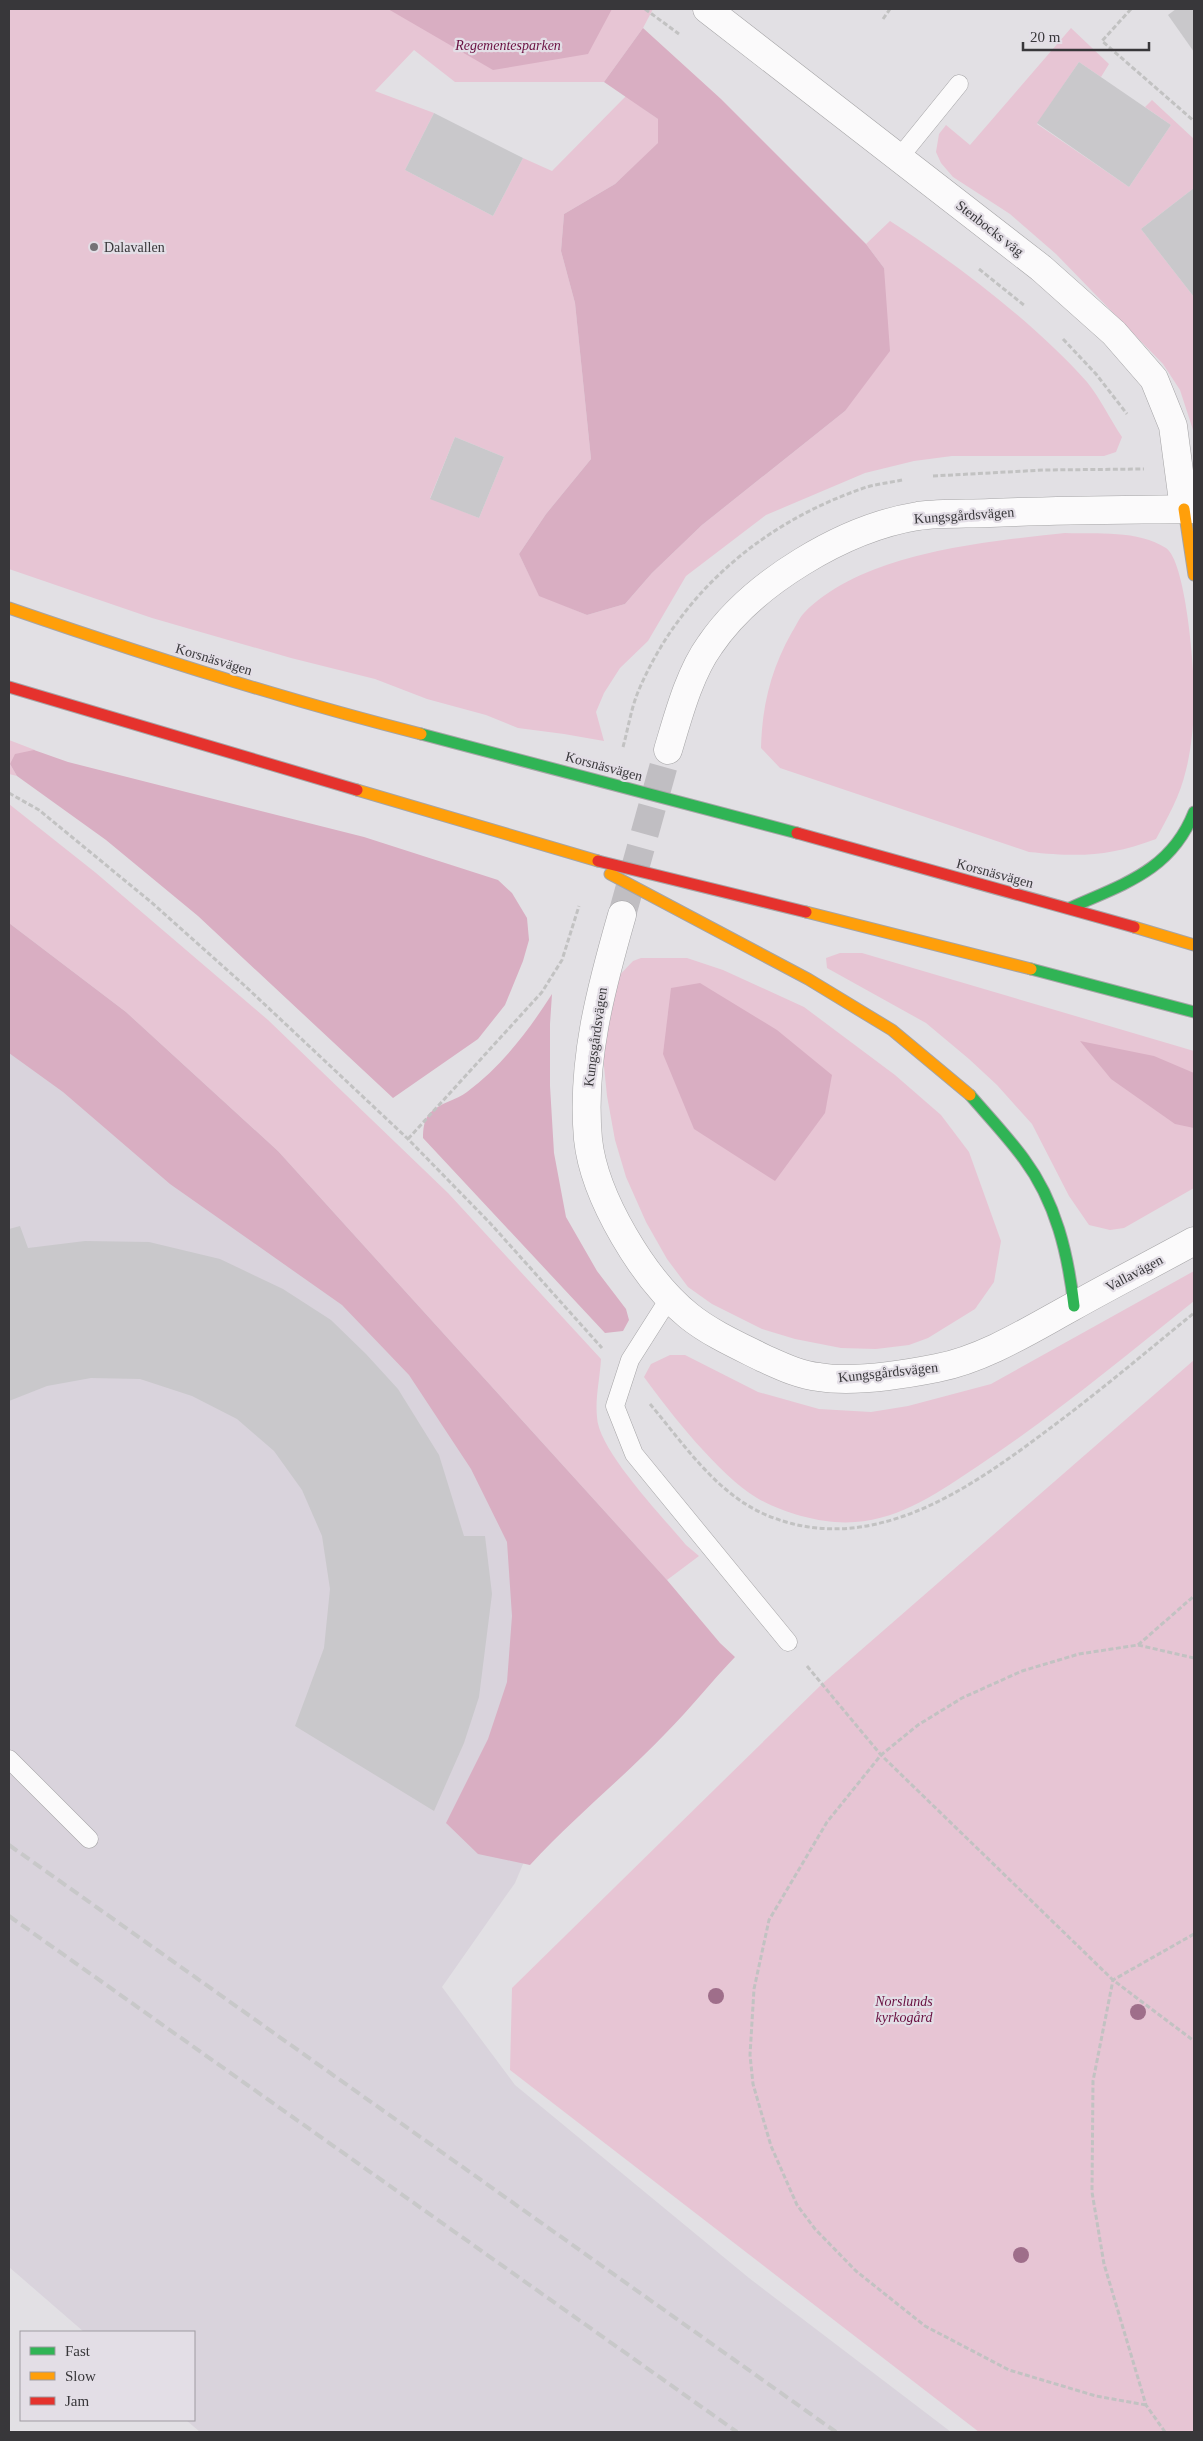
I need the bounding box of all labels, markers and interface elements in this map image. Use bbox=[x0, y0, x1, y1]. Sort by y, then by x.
scale bar bbox=[1023, 20, 1149, 52]
text: 20 m bbox=[1030, 29, 1061, 45]
park label: Regementesparken bbox=[454, 38, 561, 53]
street label: Stenbocks väg bbox=[953, 197, 1026, 259]
place label: Dalavallen bbox=[104, 240, 165, 255]
marker: Dalavallen bbox=[88, 241, 100, 253]
street label: Kungsgårdsvägen bbox=[913, 505, 1015, 526]
street label: Korsnäsvägen bbox=[174, 641, 254, 678]
street label: Korsnäsvägen bbox=[564, 749, 644, 784]
street label: Korsnäsvägen bbox=[955, 856, 1035, 891]
street label: Kungsgårdsvägen bbox=[581, 986, 610, 1088]
street label: Vallavägen bbox=[1103, 1252, 1165, 1295]
street label: Kungsgårdsvägen bbox=[837, 1360, 939, 1385]
park label: Norslunds kyrkogård bbox=[874, 1994, 934, 2025]
legend bbox=[20, 2331, 195, 2421]
text: Fast bbox=[65, 2343, 91, 2359]
text: Slow bbox=[65, 2368, 96, 2384]
text: Jam bbox=[65, 2393, 89, 2409]

